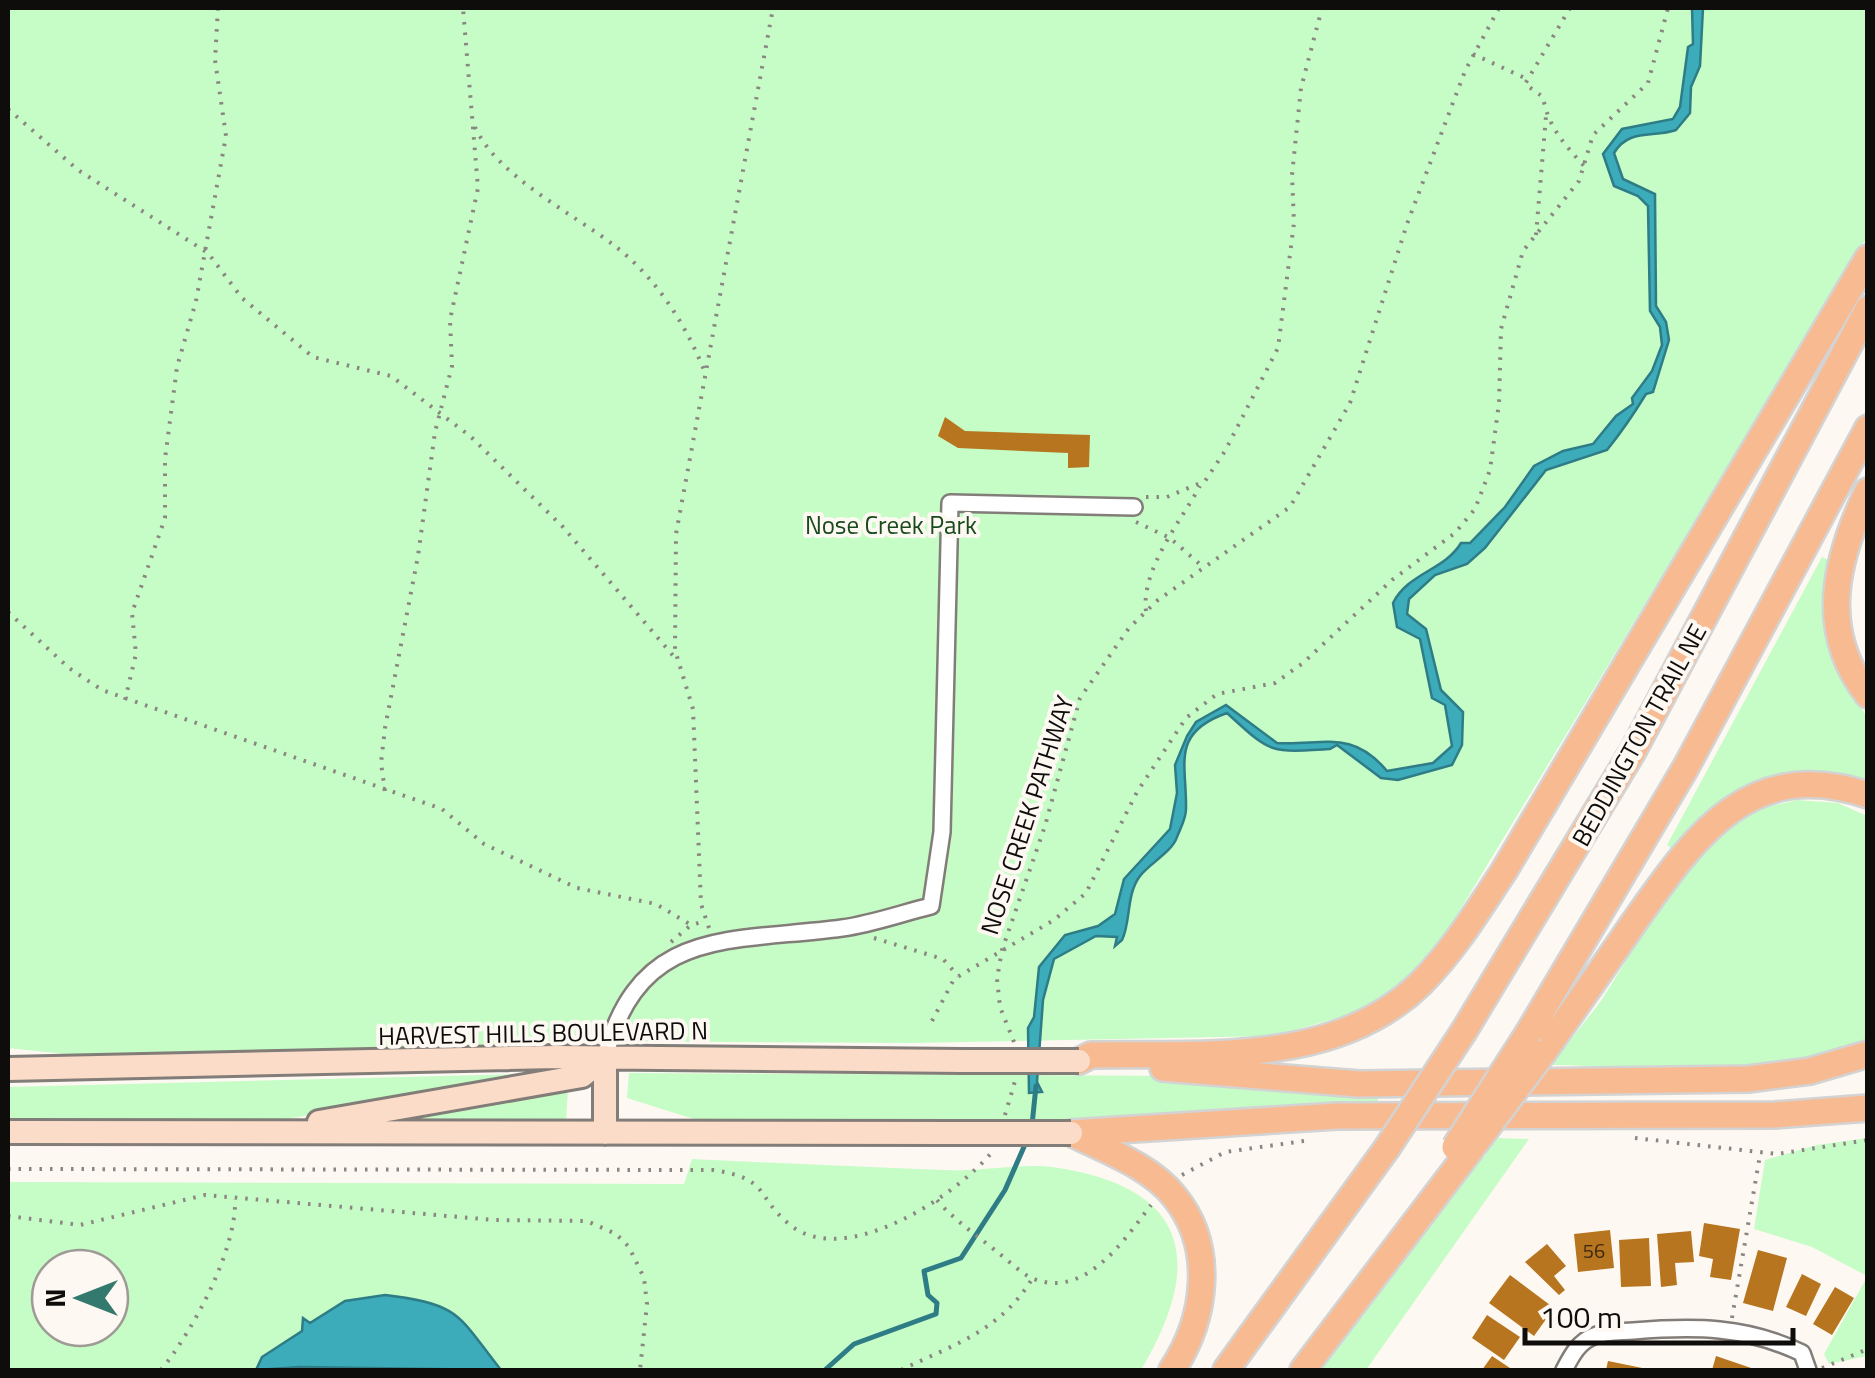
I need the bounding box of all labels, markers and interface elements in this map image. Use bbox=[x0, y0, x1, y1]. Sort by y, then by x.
park label: Nose Creek Park bbox=[805, 506, 977, 544]
street label: BEDDINGTON TRAIL NE bbox=[1562, 617, 1716, 853]
street label: NOSE CREEK PATHWAY bbox=[970, 690, 1084, 939]
street label: HARVEST HILLS BOULEVARD N bbox=[378, 1011, 708, 1055]
house number: 56 bbox=[1583, 1235, 1605, 1266]
north arrow bbox=[30, 1248, 130, 1348]
scale bar bbox=[1525, 1283, 1792, 1345]
text: N bbox=[33, 1288, 76, 1308]
text: 100 m bbox=[1540, 1294, 1622, 1340]

